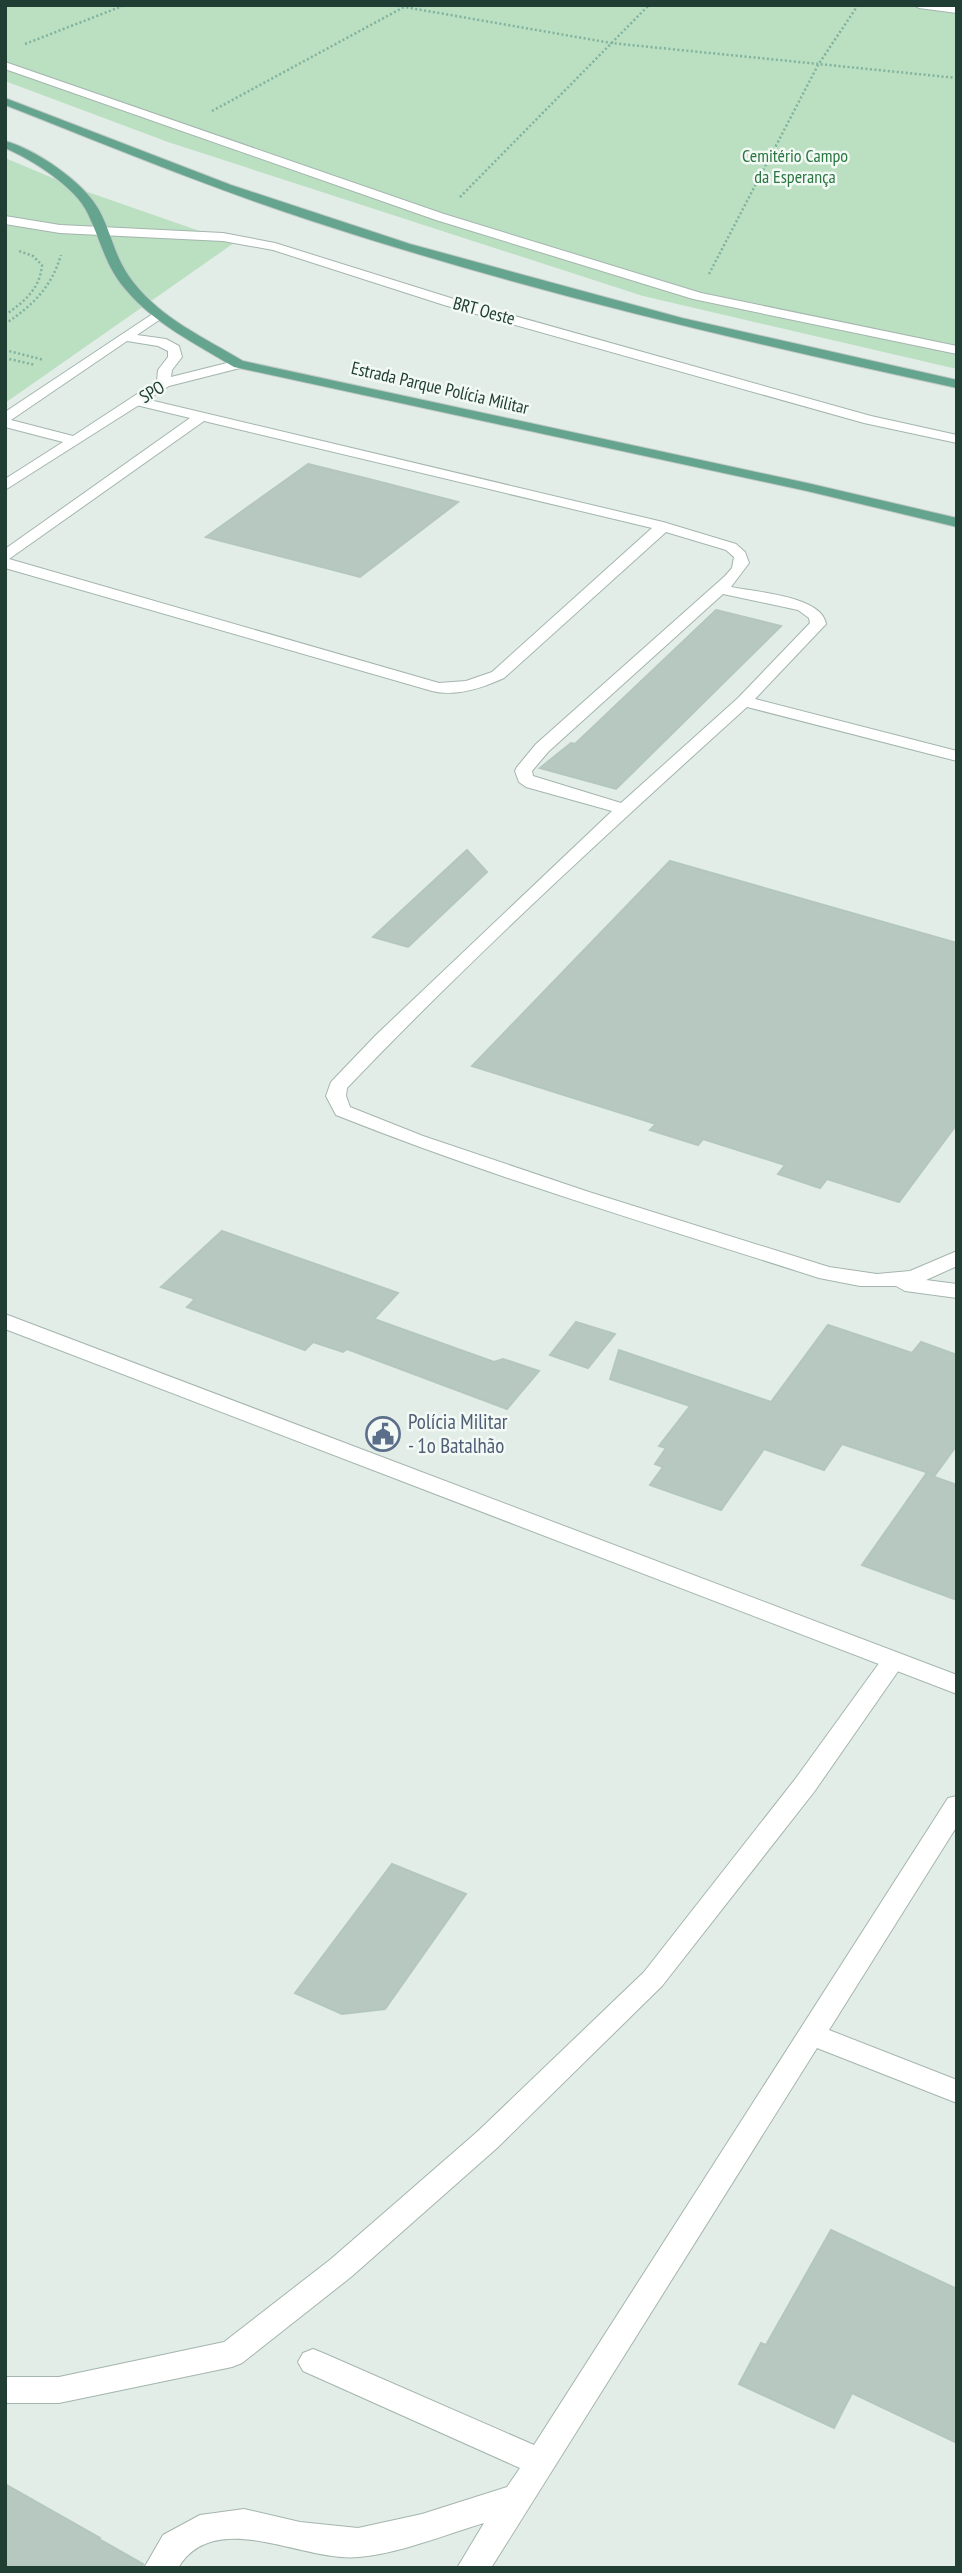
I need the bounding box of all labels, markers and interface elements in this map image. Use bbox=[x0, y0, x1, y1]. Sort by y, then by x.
park label: Cemitério Campo da Esperança bbox=[742, 144, 848, 188]
street label: BRT Oeste bbox=[451, 291, 518, 330]
street label: Estrada Parque Polícia Militar bbox=[349, 356, 531, 419]
street label: SPO bbox=[135, 375, 169, 408]
place label: Polícia Militar - 1o Batalhão bbox=[408, 1408, 508, 1459]
public building icon: Polícia Militar - 1o Batalhão bbox=[364, 1415, 402, 1453]

